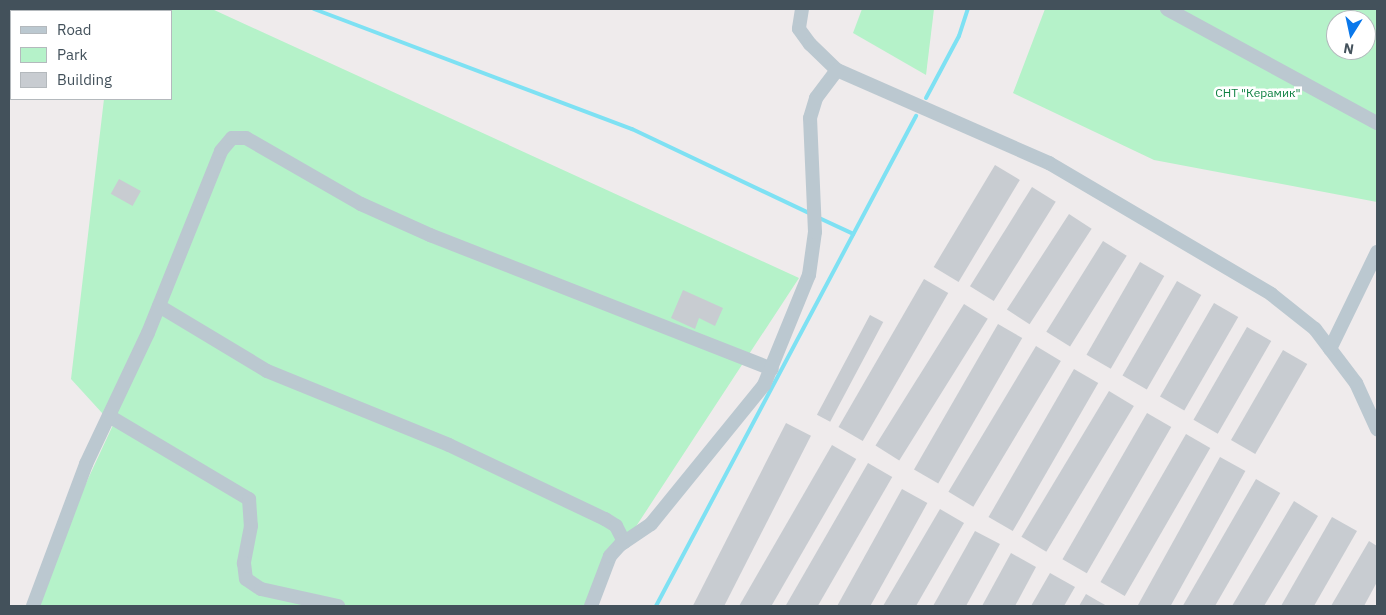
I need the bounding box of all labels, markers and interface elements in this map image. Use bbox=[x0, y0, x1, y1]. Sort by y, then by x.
legend bbox=[10, 10, 172, 100]
north arrow bbox=[1326, 10, 1376, 60]
text: Road bbox=[57, 20, 92, 39]
text: N bbox=[1342, 39, 1355, 59]
text: Park bbox=[57, 45, 87, 64]
text: Building bbox=[57, 70, 112, 89]
park label: СНТ "Керамик" bbox=[1215, 86, 1301, 100]

